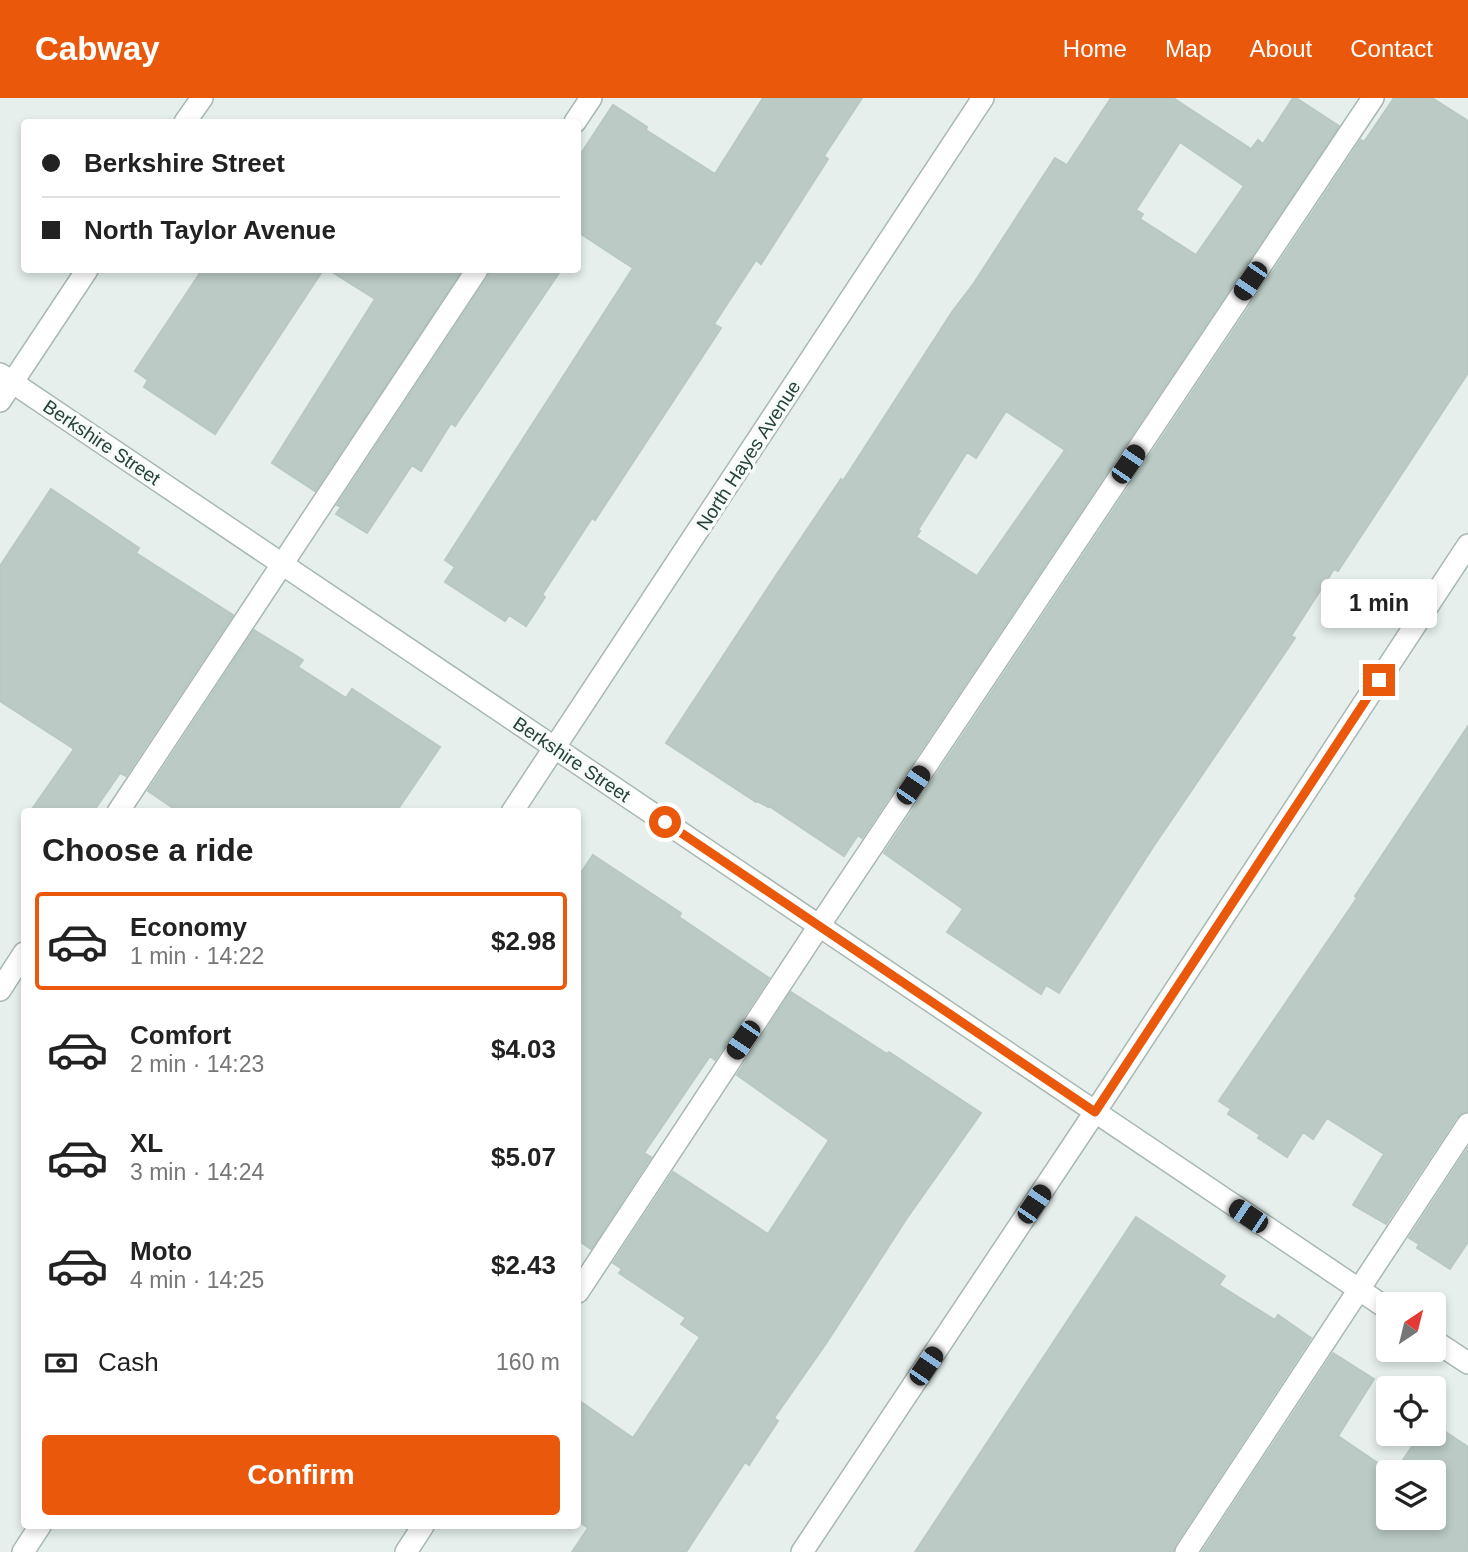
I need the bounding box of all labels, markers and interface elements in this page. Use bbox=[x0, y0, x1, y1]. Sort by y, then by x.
text: Cabway bbox=[35, 30, 160, 67]
text: Home bbox=[1063, 35, 1127, 62]
text: Map bbox=[1165, 35, 1212, 62]
text: About bbox=[1250, 35, 1312, 62]
text: Contact bbox=[1350, 35, 1433, 62]
text: Berkshire Street bbox=[84, 148, 285, 178]
text: North Taylor Avenue bbox=[84, 215, 336, 245]
car bbox=[1230, 258, 1271, 304]
street label: North Hayes Avenue bbox=[692, 377, 805, 534]
street label: Berkshire Street bbox=[39, 396, 165, 490]
car bbox=[1108, 441, 1149, 487]
callout: 1 min bbox=[1321, 578, 1437, 628]
text: 1 min bbox=[1349, 590, 1409, 616]
route end bbox=[1363, 664, 1395, 696]
street label: Berkshire Street bbox=[509, 713, 635, 807]
car bbox=[893, 762, 934, 808]
route start bbox=[649, 806, 681, 838]
text: Choose a ride bbox=[42, 832, 254, 868]
icon: car bbox=[46, 910, 109, 973]
text: Economy bbox=[130, 912, 247, 942]
text: $2.98 bbox=[491, 926, 556, 956]
text: 1 min · 14:22 bbox=[130, 943, 264, 969]
car bbox=[723, 1017, 764, 1063]
icon: car bbox=[46, 1018, 109, 1081]
text: Comfort bbox=[130, 1020, 231, 1050]
text: $4.03 bbox=[491, 1034, 556, 1064]
text: 2 min · 14:23 bbox=[130, 1051, 264, 1077]
icon: car bbox=[46, 1126, 109, 1189]
text: XL bbox=[130, 1128, 163, 1158]
text: $5.07 bbox=[491, 1142, 556, 1172]
text: 3 min · 14:24 bbox=[130, 1159, 264, 1185]
car bbox=[1014, 1181, 1055, 1227]
car bbox=[1225, 1196, 1272, 1236]
icon: car bbox=[46, 1234, 109, 1297]
text: Moto bbox=[130, 1236, 192, 1266]
text: $2.43 bbox=[491, 1250, 556, 1280]
text: 4 min · 14:25 bbox=[130, 1267, 264, 1293]
north arrow bbox=[1376, 1292, 1446, 1362]
map controls bbox=[1376, 1292, 1446, 1530]
car bbox=[906, 1343, 947, 1389]
icon: cash bbox=[42, 1344, 80, 1382]
text: Cash bbox=[98, 1347, 159, 1377]
text: 160 m bbox=[496, 1349, 560, 1375]
button: locate bbox=[1376, 1376, 1446, 1446]
button: Confirm bbox=[42, 1435, 560, 1515]
button: layers bbox=[1376, 1460, 1446, 1530]

